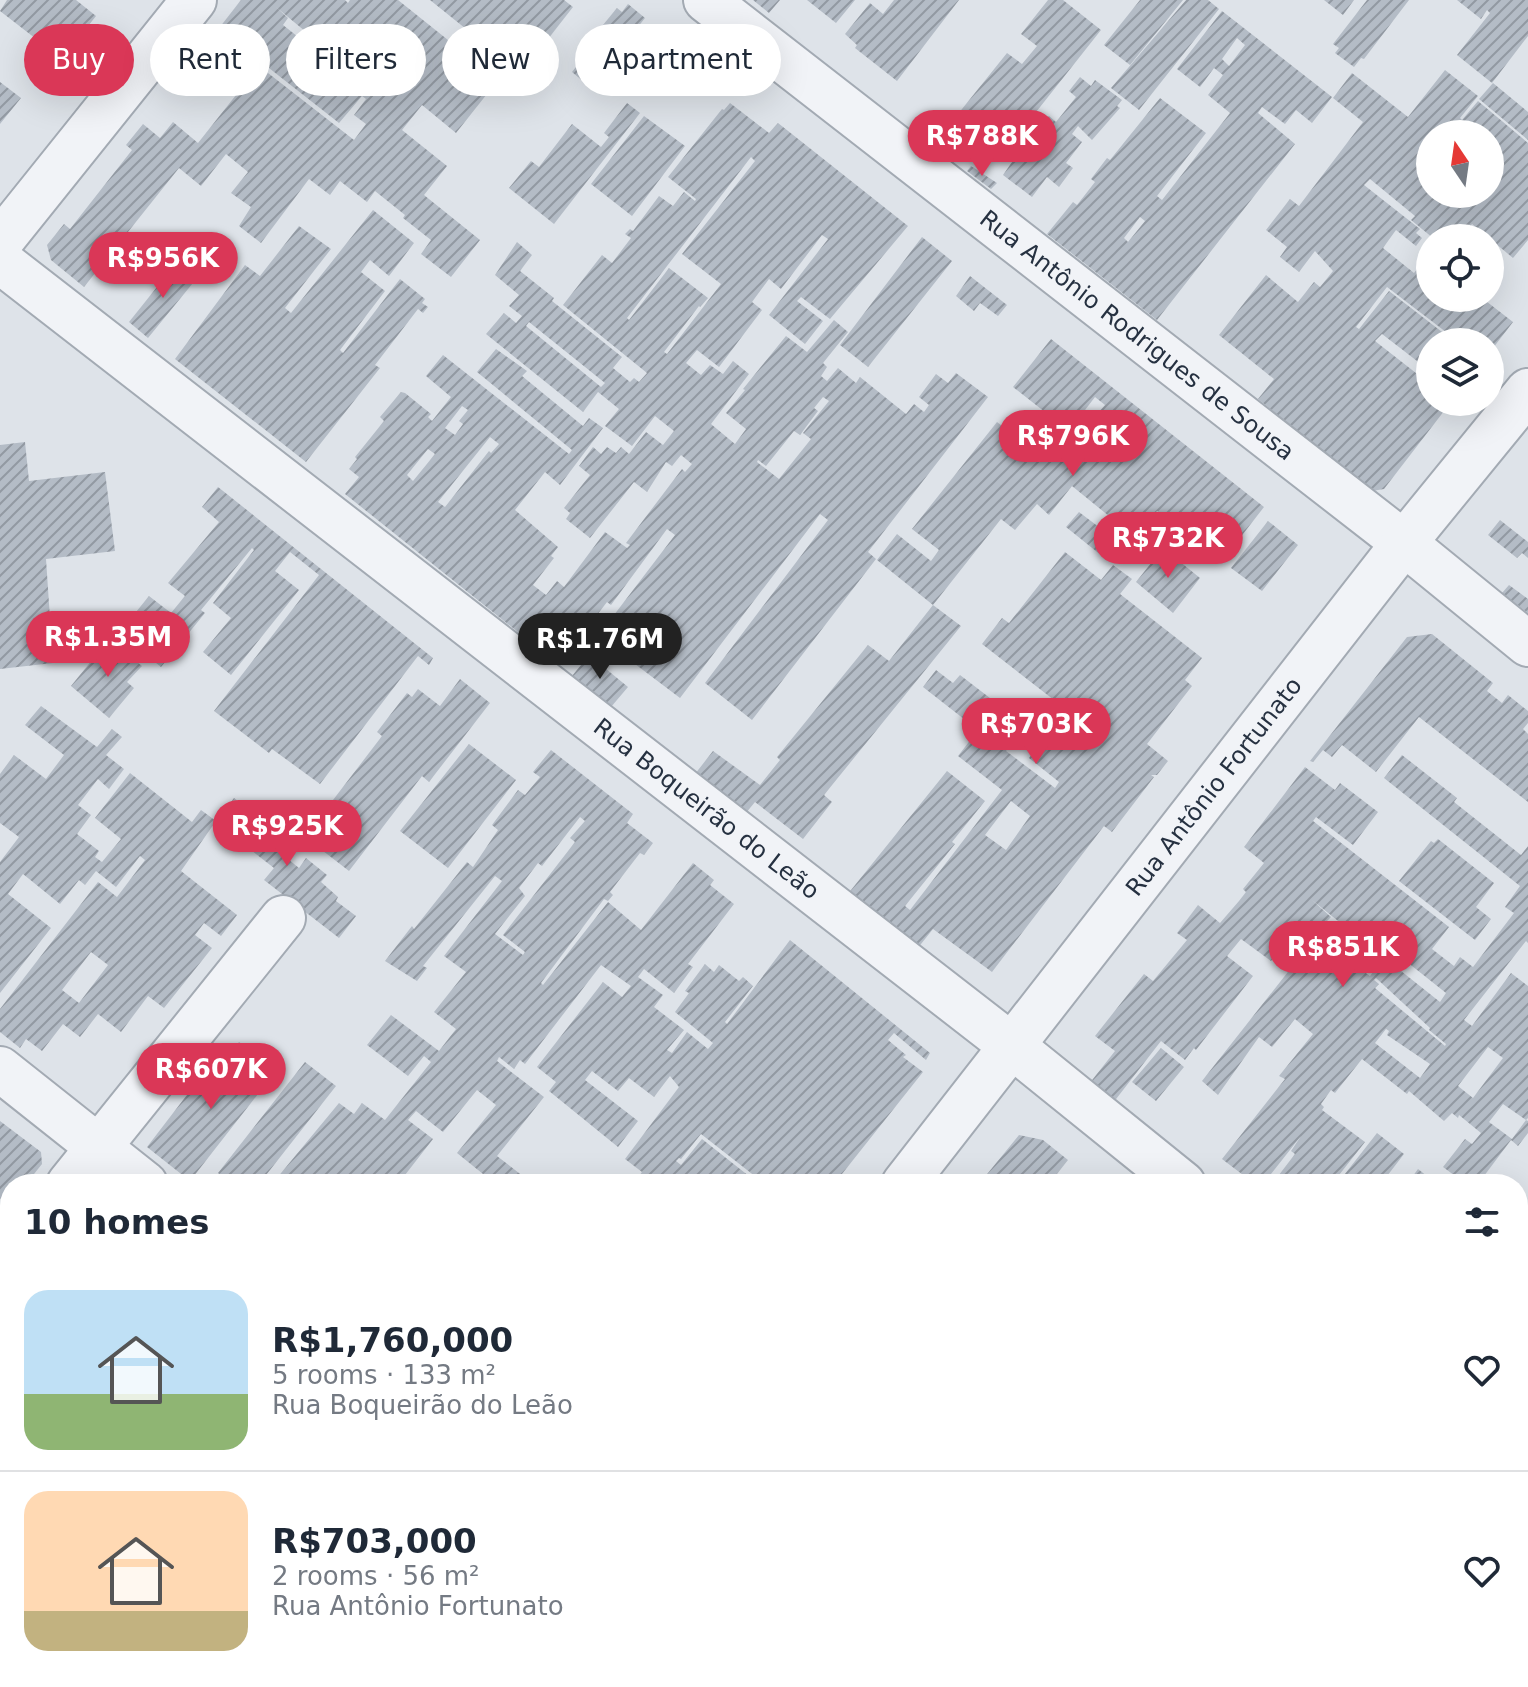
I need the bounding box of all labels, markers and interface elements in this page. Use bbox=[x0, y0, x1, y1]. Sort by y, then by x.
chip: Buy bbox=[24, 24, 134, 96]
chip: Rent bbox=[150, 24, 270, 96]
chip: Filters bbox=[286, 24, 426, 96]
chip: New bbox=[442, 24, 559, 96]
chip: Apartment bbox=[575, 24, 781, 96]
pin: R$788K bbox=[917, 110, 1047, 178]
north arrow bbox=[1416, 120, 1504, 208]
map controls bbox=[1416, 120, 1504, 416]
text: R$788K bbox=[926, 121, 1038, 151]
street label: Rua Antônio Rodrigues de Sousa bbox=[974, 204, 1300, 466]
button: locate bbox=[1416, 224, 1504, 312]
pin: R$956K bbox=[98, 232, 228, 300]
text: R$956K bbox=[107, 243, 219, 273]
button: layers bbox=[1416, 328, 1504, 416]
pin: R$796K bbox=[1008, 410, 1138, 478]
text: R$796K bbox=[1017, 421, 1129, 451]
pin: R$732K bbox=[1103, 512, 1233, 580]
text: R$732K bbox=[1112, 523, 1224, 553]
pin: R$1.35M bbox=[34, 611, 182, 679]
pin: R$1.76M bbox=[526, 613, 674, 681]
text: R$1.35M bbox=[44, 622, 172, 652]
text: R$1.76M bbox=[536, 624, 664, 654]
street label: Rua Antônio Fortunato bbox=[1120, 672, 1308, 901]
pin: R$703K bbox=[971, 698, 1101, 766]
text: R$703K bbox=[980, 709, 1092, 739]
street label: Rua Boqueirão do Leão bbox=[588, 713, 825, 905]
pin: R$925K bbox=[222, 800, 352, 868]
text: R$925K bbox=[231, 811, 343, 841]
pin: R$851K bbox=[1278, 921, 1408, 989]
text: R$851K bbox=[1287, 932, 1399, 962]
pin: R$607K bbox=[146, 1043, 276, 1111]
text: R$607K bbox=[155, 1054, 267, 1084]
icon: filters bbox=[1460, 1200, 1504, 1244]
text: 10 homes bbox=[24, 1202, 209, 1242]
text: R$1,760,000 bbox=[272, 1320, 513, 1360]
icon: home bbox=[88, 1322, 184, 1418]
icon: heart bbox=[1460, 1348, 1504, 1392]
text: 5 rooms · 133 m² bbox=[272, 1360, 496, 1390]
text: Rua Boqueirão do Leão bbox=[272, 1390, 573, 1420]
text: R$703,000 bbox=[272, 1521, 477, 1561]
icon: home bbox=[88, 1523, 184, 1619]
icon: heart bbox=[1460, 1549, 1504, 1593]
text: 2 rooms · 56 m² bbox=[272, 1561, 480, 1591]
text: Rua Antônio Fortunato bbox=[272, 1591, 564, 1621]

